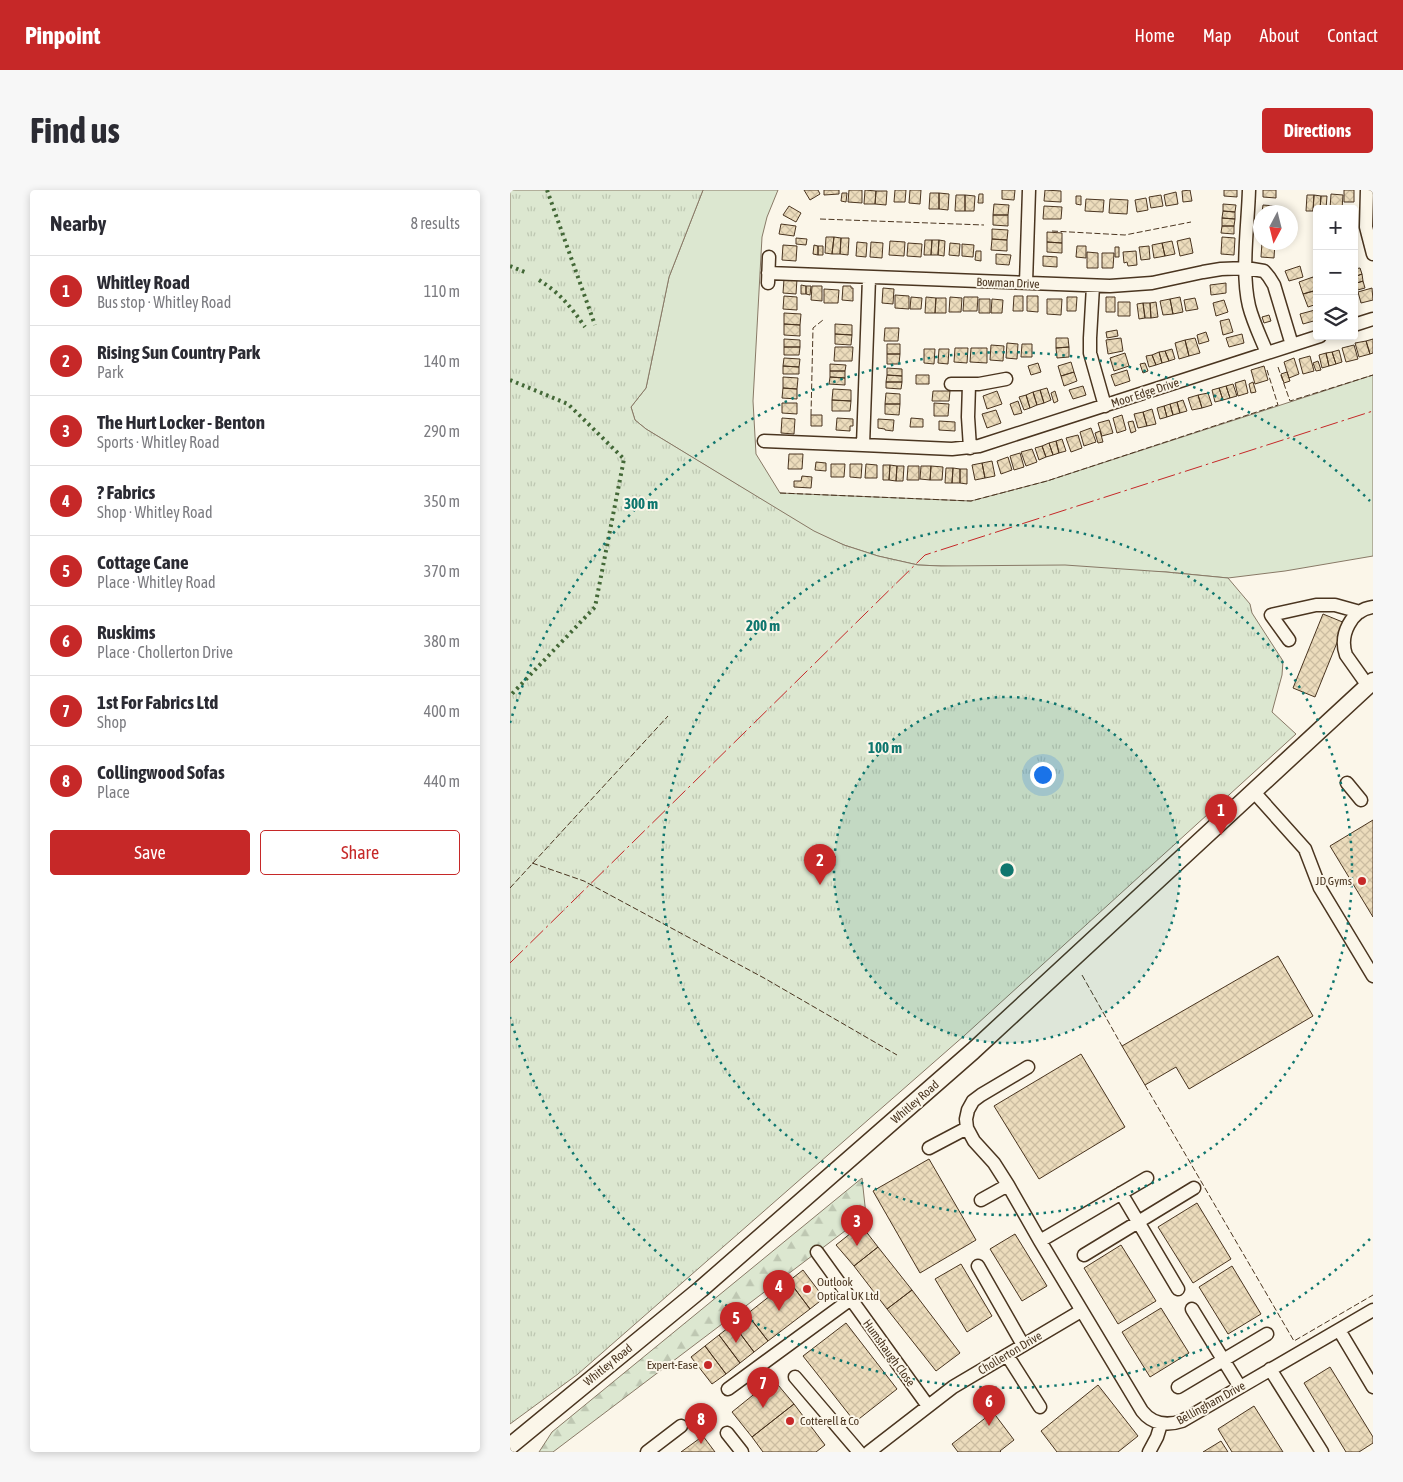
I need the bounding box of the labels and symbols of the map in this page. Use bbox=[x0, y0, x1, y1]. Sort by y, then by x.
north arrow bbox=[1253, 205, 1298, 250]
street label: Bowman Drive bbox=[976, 275, 1040, 291]
street label: Moor Edge Drive bbox=[1109, 375, 1181, 411]
text: 300 m bbox=[624, 495, 658, 512]
text: 200 m bbox=[746, 617, 780, 634]
text: 100 m bbox=[868, 739, 902, 756]
your location bbox=[1030, 762, 1056, 788]
pin: 1 bbox=[1205, 794, 1237, 835]
pin: 2 bbox=[804, 844, 836, 885]
centre of rings bbox=[998, 861, 1016, 879]
place label: JD Gyms bbox=[1316, 874, 1352, 888]
marker: JD Gyms bbox=[1356, 875, 1368, 887]
street label: Whitley Road bbox=[888, 1077, 942, 1127]
pin: 3 bbox=[841, 1205, 873, 1246]
pin: 4 bbox=[763, 1270, 795, 1311]
place label: Outlook Optical UK Ltd bbox=[817, 1275, 879, 1303]
marker: Outlook Optical UK Ltd bbox=[801, 1283, 813, 1295]
pin: 5 bbox=[720, 1302, 752, 1343]
street label: Humshaugh Close bbox=[860, 1317, 918, 1389]
street label: Chollerton Drive bbox=[976, 1329, 1044, 1377]
street label: Whitley Road bbox=[581, 1341, 635, 1389]
place label: Expert-Ease bbox=[647, 1358, 698, 1372]
marker: Expert-Ease bbox=[702, 1359, 714, 1371]
pin: 7 bbox=[747, 1367, 779, 1408]
street label: Bellingham Drive bbox=[1174, 1378, 1248, 1428]
pin: 6 bbox=[973, 1385, 1005, 1426]
pin: 8 bbox=[685, 1403, 717, 1444]
place label: Cotterell & Co bbox=[800, 1414, 860, 1428]
marker: Cotterell & Co bbox=[784, 1415, 796, 1427]

